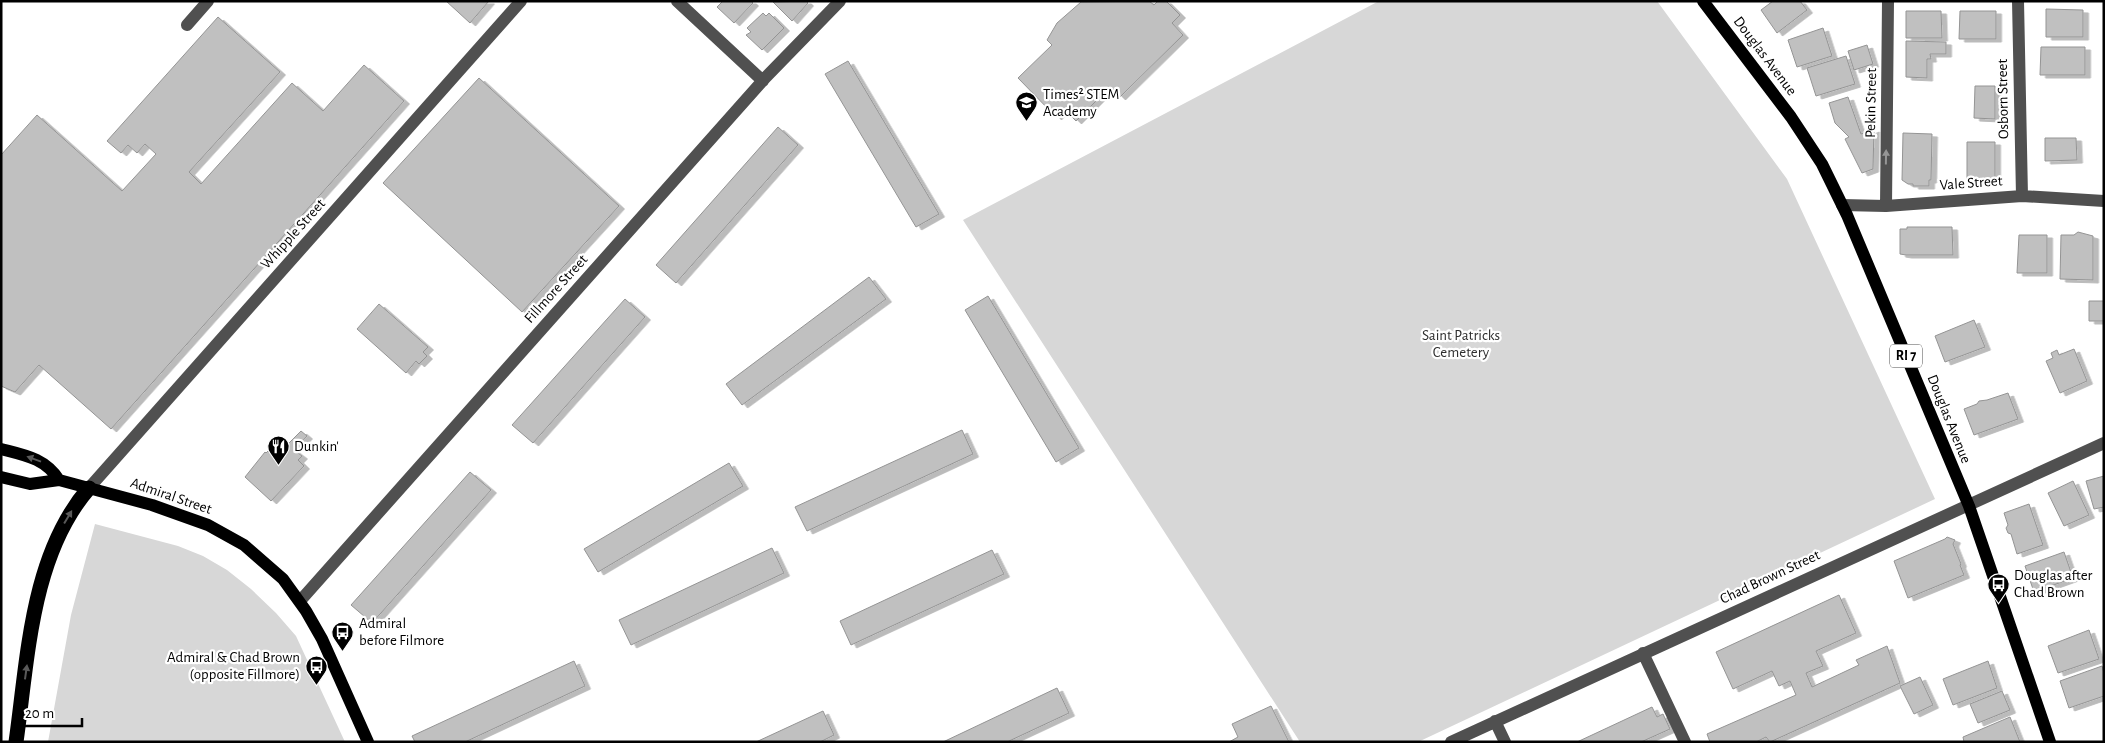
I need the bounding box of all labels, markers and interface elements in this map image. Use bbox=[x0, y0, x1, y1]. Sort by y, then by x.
street label: Douglas Avenue bbox=[1731, 14, 1799, 98]
street label: Osborn Street bbox=[1995, 58, 2011, 139]
street label: Pekin Street bbox=[1863, 68, 1879, 138]
place label: Times² STEM Academy bbox=[1043, 87, 1119, 119]
school or university icon: Times² STEM Academy bbox=[1015, 91, 1039, 122]
one-way arrow bbox=[1882, 149, 1890, 165]
street label: Vale Street bbox=[1939, 173, 2003, 193]
street label: Whipple Street bbox=[258, 196, 328, 272]
street label: Fillmore Street bbox=[522, 252, 591, 326]
park label: Saint Patricks Cemetery bbox=[1422, 328, 1500, 360]
road number: RI 7 bbox=[1890, 344, 1922, 368]
street label: Douglas Avenue bbox=[1924, 372, 1974, 466]
restaurant icon: Dunkin' bbox=[266, 434, 290, 465]
place label: Dunkin' bbox=[294, 439, 339, 454]
one-way arrow bbox=[26, 455, 41, 462]
street label: Admiral Street bbox=[128, 475, 214, 517]
one-way arrow bbox=[63, 510, 72, 523]
street label: Chad Brown Street bbox=[1718, 547, 1822, 607]
place label: Douglas after Chad Brown bbox=[2014, 568, 2093, 600]
bus stop icon: Douglas after Chad Brown bbox=[1986, 572, 2010, 603]
place label: Admiral before Filmore bbox=[359, 616, 444, 648]
bus stop icon: Admiral before Filmore bbox=[331, 620, 355, 651]
place label: Admiral & Chad Brown (opposite Fillmore) bbox=[167, 650, 300, 682]
bus stop icon: Admiral & Chad Brown (opposite Fillmore) bbox=[304, 654, 328, 685]
one-way arrow bbox=[22, 664, 30, 680]
scale bar bbox=[18, 696, 81, 728]
text: 20 m bbox=[25, 706, 54, 721]

